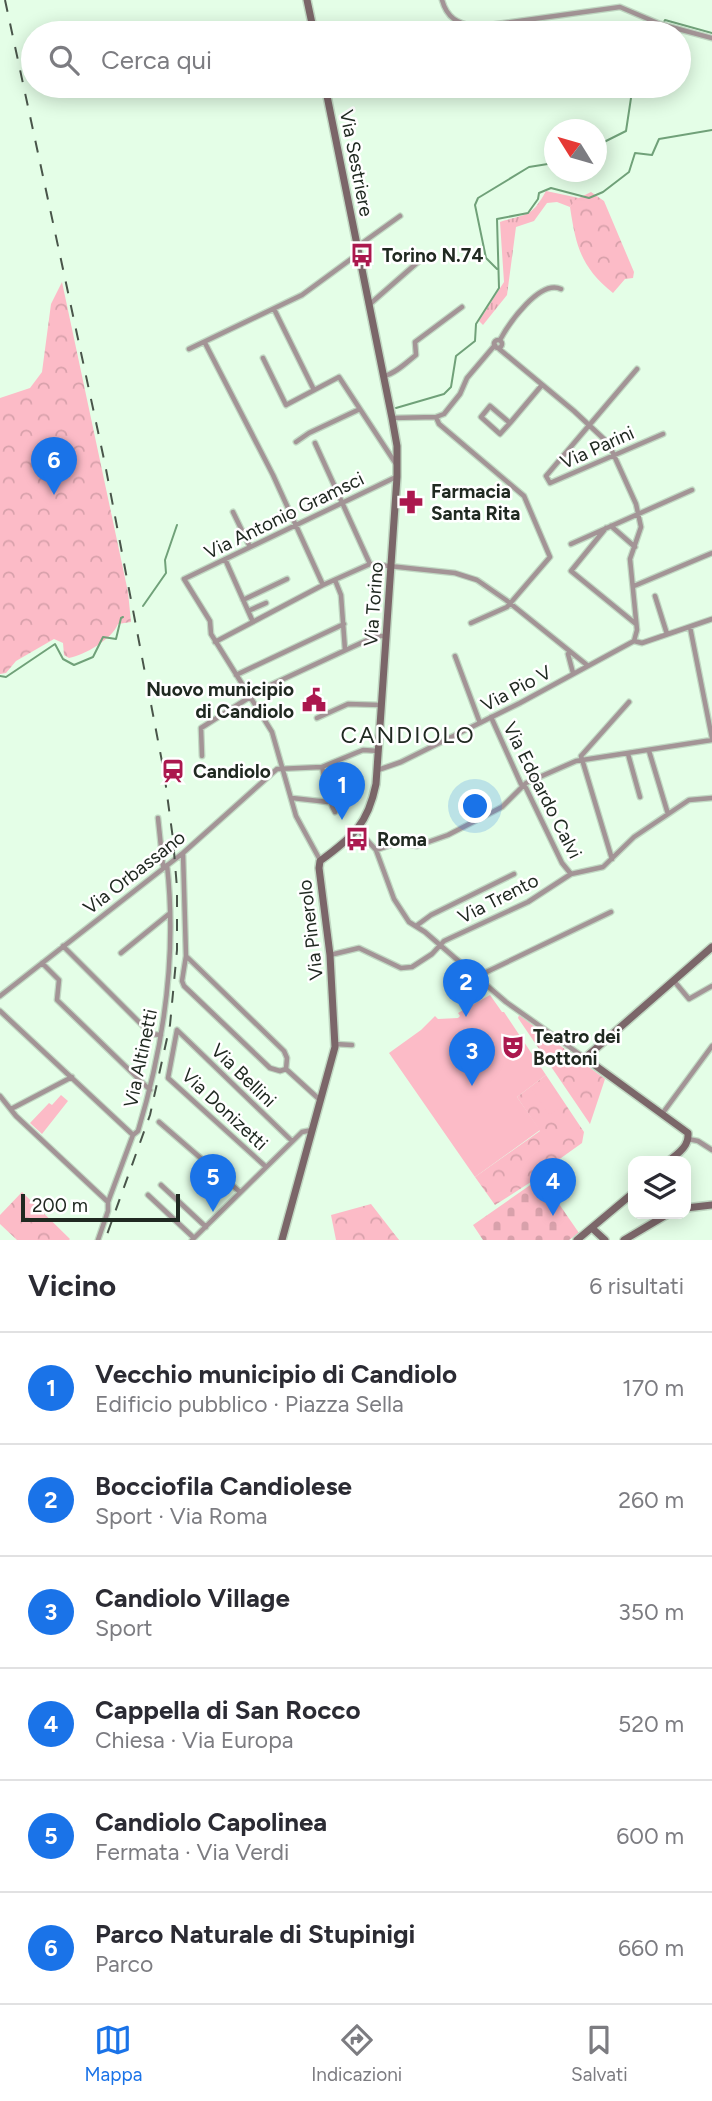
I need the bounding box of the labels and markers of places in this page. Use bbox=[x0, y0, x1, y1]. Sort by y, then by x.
bus stop icon: Torino N.74 bbox=[348, 241, 376, 269]
place label: Torino N.74 bbox=[382, 244, 483, 267]
pin: 6 bbox=[31, 437, 77, 495]
place label: Farmacia Santa Rita bbox=[431, 480, 520, 525]
pharmacy icon: Farmacia Santa Rita bbox=[397, 488, 425, 516]
place label: Nuovo municipio di Candiolo bbox=[146, 678, 294, 723]
public building icon: Nuovo municipio di Candiolo bbox=[300, 686, 328, 714]
station icon: Candiolo bbox=[159, 757, 187, 785]
place label: Candiolo bbox=[193, 760, 271, 783]
pin: 1 bbox=[319, 762, 365, 820]
bus stop icon: Roma bbox=[343, 825, 371, 853]
place label: Roma bbox=[377, 828, 427, 851]
pin: 2 bbox=[443, 959, 489, 1017]
place label: Teatro dei Bottoni bbox=[533, 1025, 621, 1070]
pin: 3 bbox=[449, 1028, 495, 1086]
theatre icon: Teatro dei Bottoni bbox=[499, 1033, 527, 1061]
pin: 5 bbox=[190, 1154, 236, 1212]
pin: 4 bbox=[530, 1158, 576, 1216]

